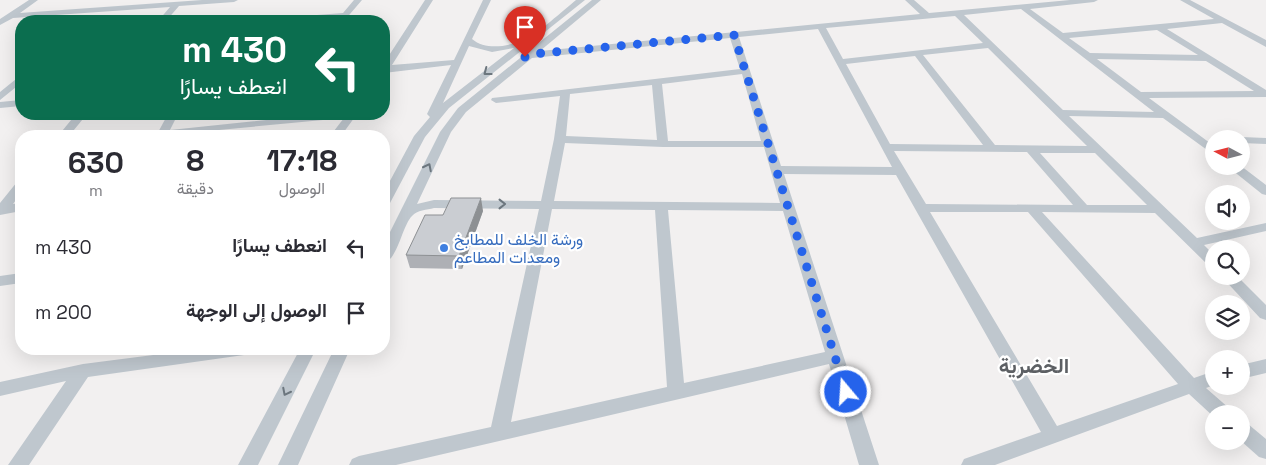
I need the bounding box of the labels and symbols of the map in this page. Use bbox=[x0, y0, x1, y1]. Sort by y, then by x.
pin bbox=[504, 6, 546, 57]
one-way arrow bbox=[484, 67, 493, 75]
north arrow bbox=[1205, 130, 1250, 175]
one-way arrow bbox=[422, 163, 432, 172]
one-way arrow bbox=[498, 199, 506, 209]
place label: ورشة الخلف للمطابخ ومعدات المطاعم bbox=[454, 229, 583, 268]
marker: ورشة الخلف للمطابخ ومعدات المطاعم bbox=[438, 242, 450, 254]
district label: الخضرية bbox=[999, 352, 1069, 379]
position arrow bbox=[819, 365, 871, 417]
one-way arrow bbox=[282, 387, 292, 396]

